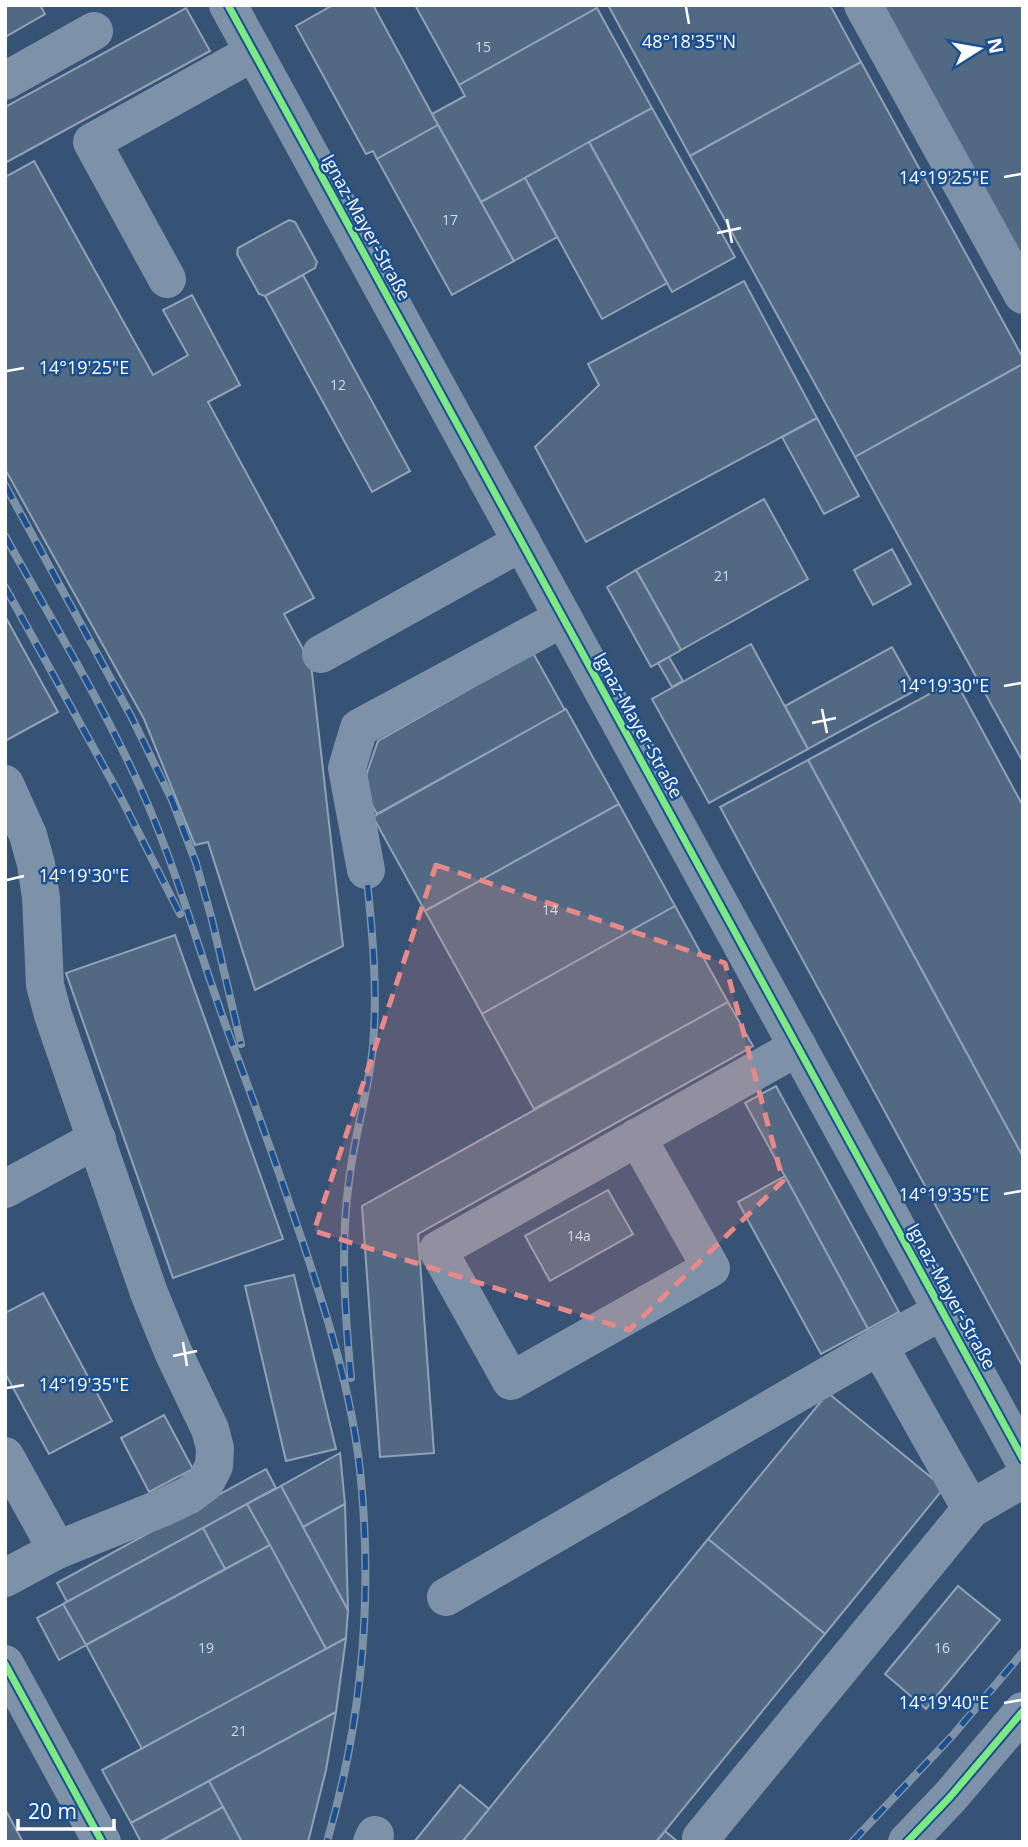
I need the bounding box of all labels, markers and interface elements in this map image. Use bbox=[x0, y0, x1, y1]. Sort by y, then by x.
north arrow bbox=[944, 14, 1014, 84]
text: 48°18'35"N bbox=[642, 29, 736, 53]
text: N bbox=[981, 36, 1010, 56]
house number: 15 bbox=[475, 37, 491, 56]
street label: Ignaz-Mayer-Straße bbox=[317, 150, 417, 304]
text: 14°19'25"E bbox=[899, 165, 989, 189]
house number: 17 bbox=[442, 210, 458, 229]
text: 14°19'25"E bbox=[39, 355, 129, 379]
house number: 12 bbox=[330, 375, 346, 394]
house number: 21 bbox=[714, 566, 730, 585]
street label: Ignaz-Mayer-Straße bbox=[589, 648, 689, 802]
text: 14°19'30"E bbox=[899, 673, 989, 697]
text: 14°19'30"E bbox=[39, 863, 129, 887]
house number: 14 bbox=[542, 900, 558, 919]
text: 14°19'35"E bbox=[899, 1182, 989, 1206]
street label: Ignaz-Mayer-Straße bbox=[902, 1219, 1002, 1373]
house number: 14a bbox=[567, 1226, 591, 1245]
text: 14°19'35"E bbox=[39, 1372, 129, 1396]
house number: 19 bbox=[198, 1638, 214, 1657]
house number: 16 bbox=[934, 1638, 950, 1657]
text: 14°19'40"E bbox=[899, 1690, 989, 1714]
house number: 21 bbox=[231, 1721, 247, 1740]
scale bar bbox=[18, 1787, 114, 1831]
text: 20 m bbox=[28, 1797, 77, 1825]

